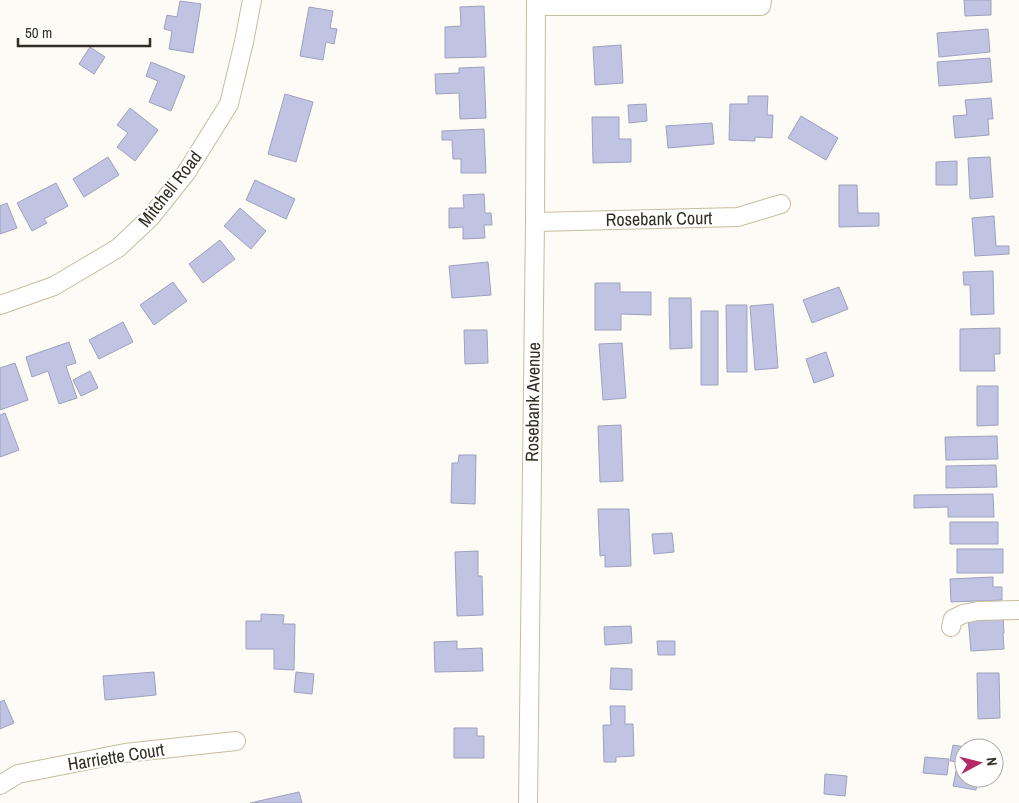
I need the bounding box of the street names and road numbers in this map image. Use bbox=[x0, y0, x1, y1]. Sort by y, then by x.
street label: Mitchell Road bbox=[132, 145, 207, 232]
street label: Rosebank Court bbox=[605, 205, 713, 232]
street label: Rosebank Avenue bbox=[519, 342, 546, 462]
street label: Harriette Court bbox=[66, 737, 166, 776]

